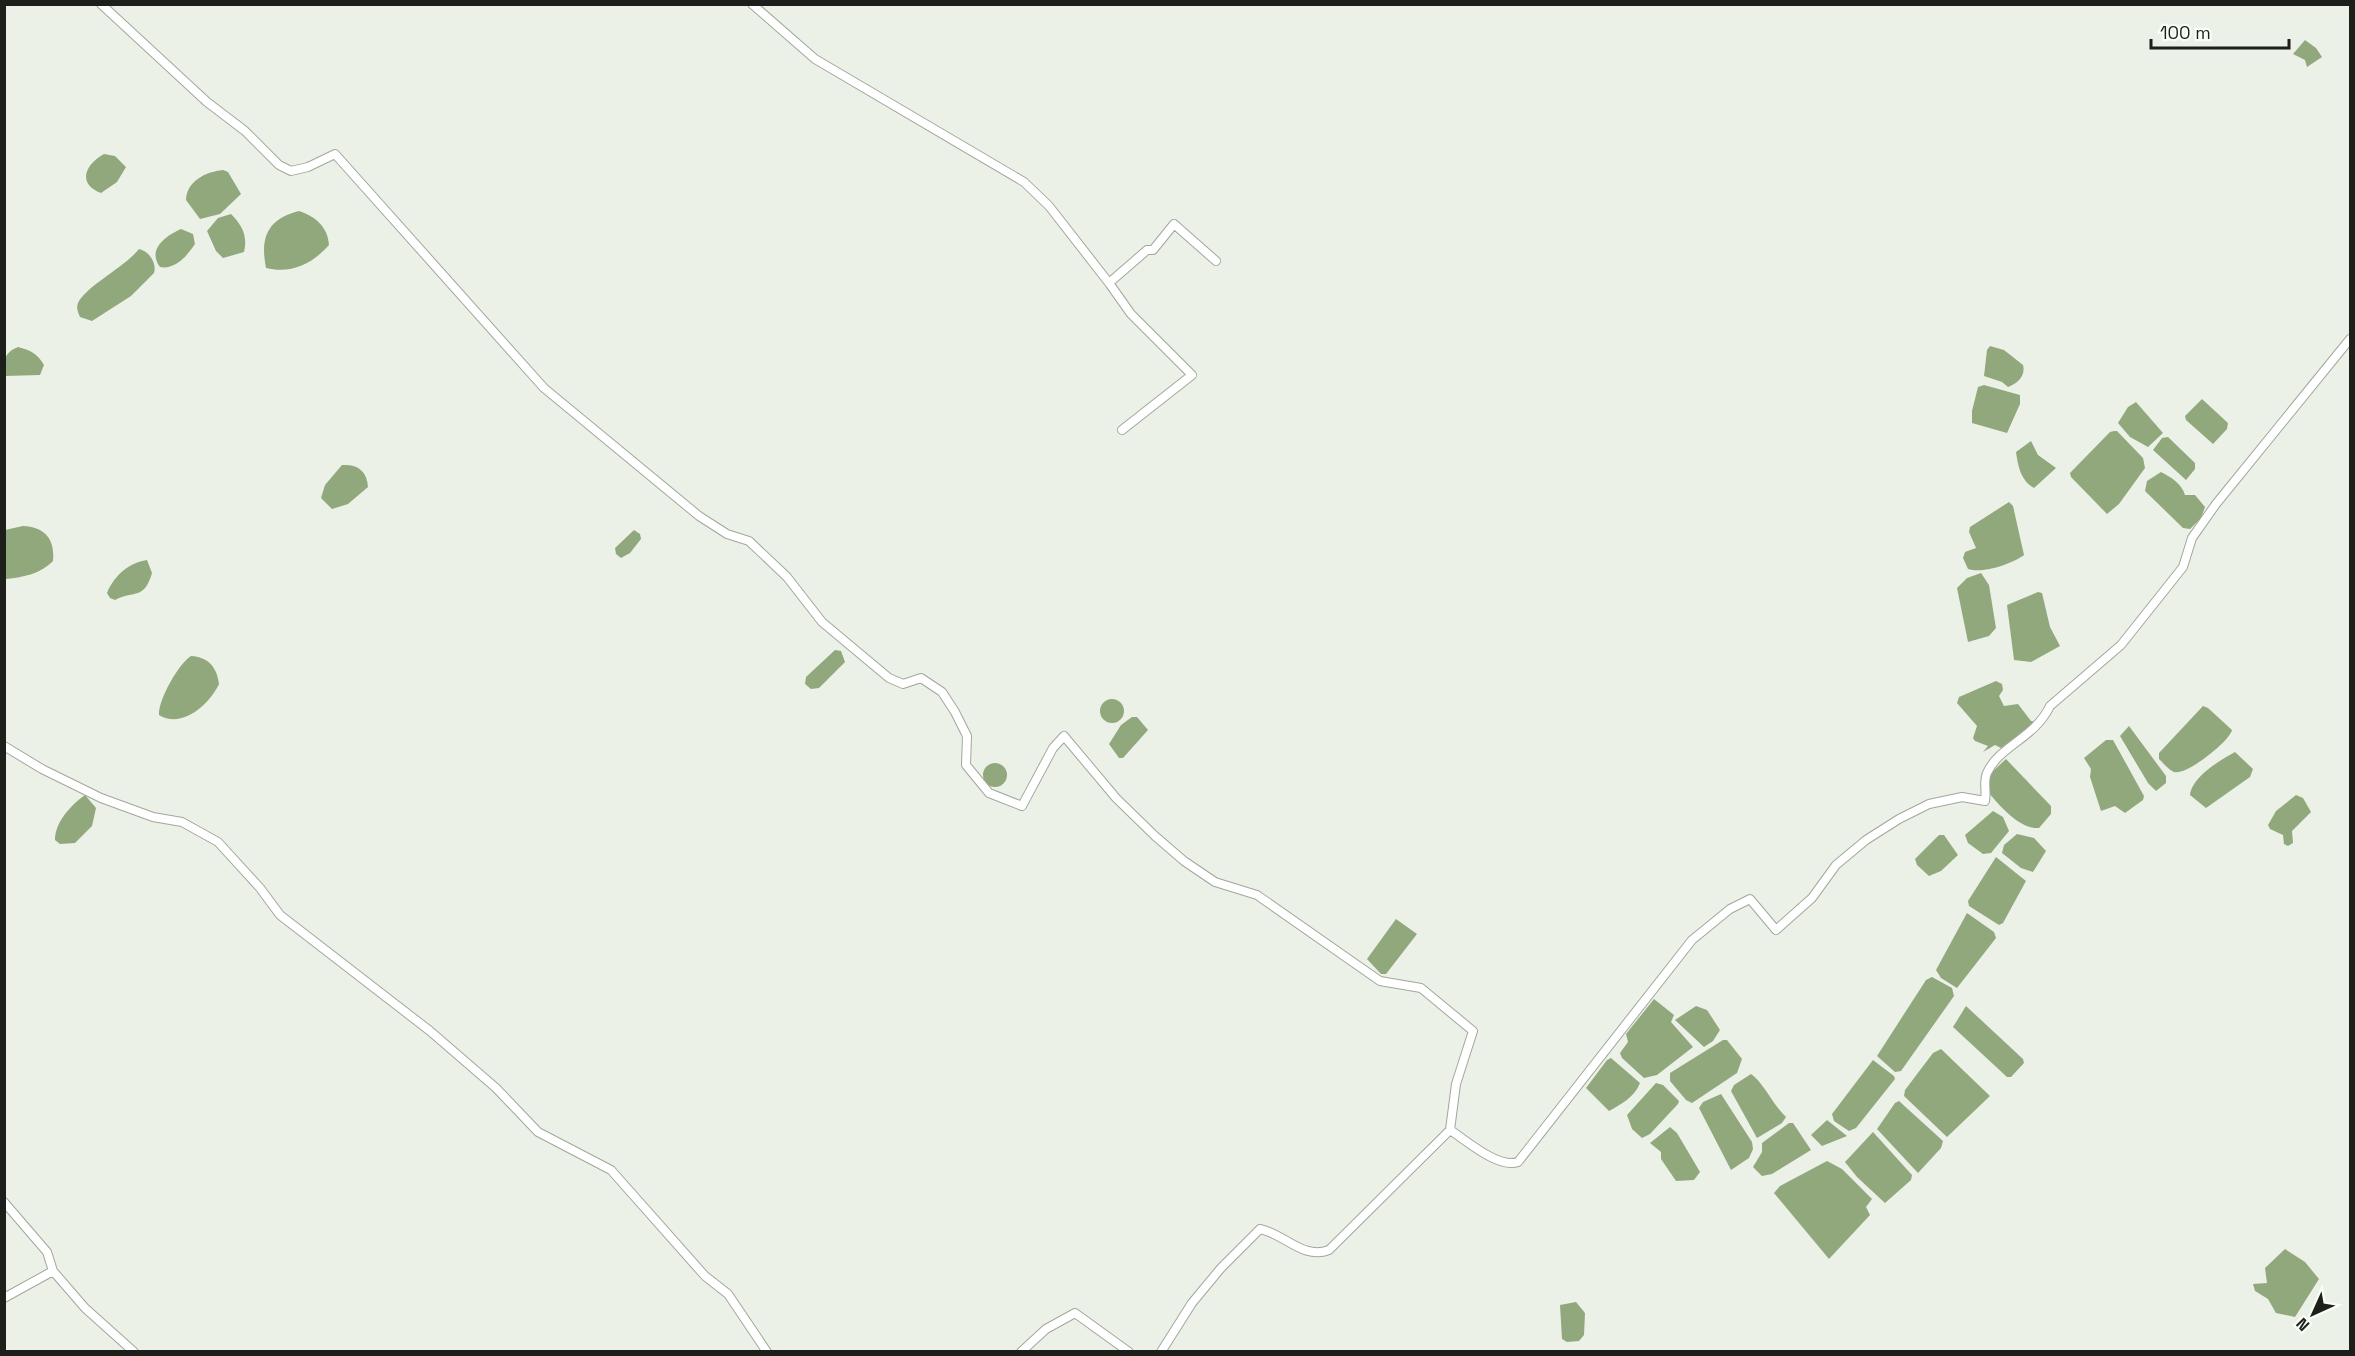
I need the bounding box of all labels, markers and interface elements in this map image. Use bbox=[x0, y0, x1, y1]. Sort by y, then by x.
scale bar bbox=[2151, 12, 2289, 50]
text: 100 m bbox=[2160, 21, 2211, 44]
north arrow bbox=[2283, 1284, 2343, 1344]
text: N bbox=[2292, 1313, 2314, 1335]

